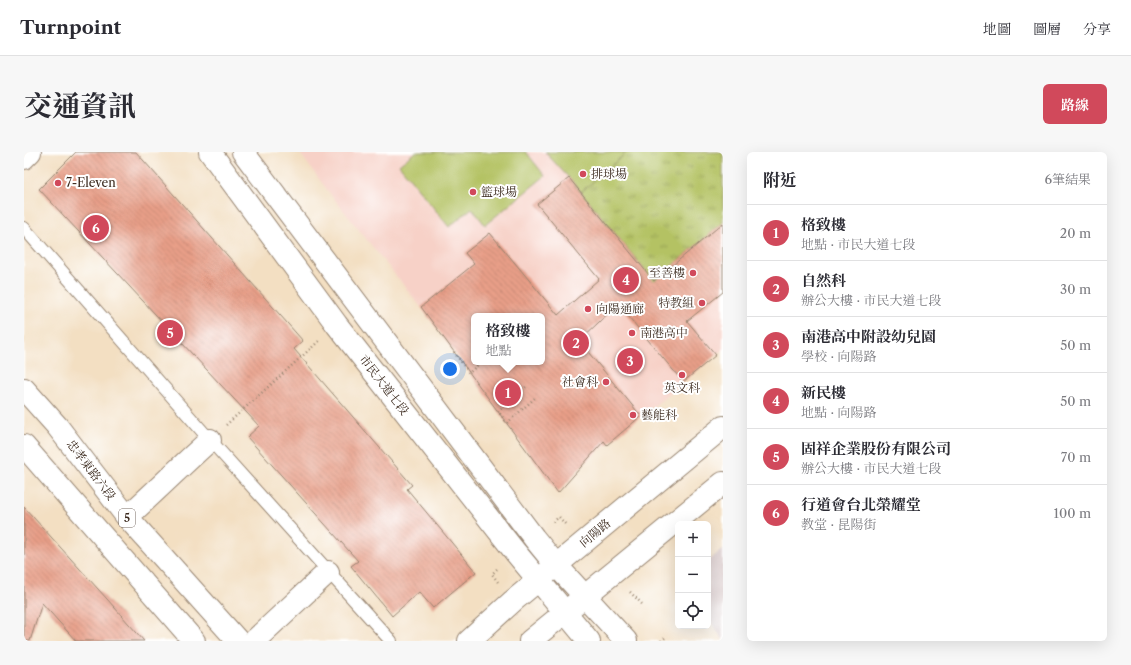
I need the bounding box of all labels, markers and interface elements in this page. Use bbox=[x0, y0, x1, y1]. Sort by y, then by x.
text: Turnpoint bbox=[20, 16, 121, 39]
text: 地圖 bbox=[983, 20, 1011, 38]
text: 圖層 bbox=[1033, 20, 1061, 38]
text: 分享 bbox=[1083, 20, 1111, 38]
button: 路線 bbox=[1043, 84, 1107, 124]
text: 交通資訊 bbox=[24, 89, 136, 123]
place label: 排球場 bbox=[591, 166, 627, 181]
marker: 排球場 bbox=[578, 169, 588, 179]
text: 附近 bbox=[763, 170, 797, 190]
text: 6筆結果 bbox=[1044, 171, 1091, 187]
place label: 7-Eleven bbox=[66, 175, 116, 190]
marker: 7-Eleven bbox=[53, 178, 63, 188]
place label: 籃球場 bbox=[481, 184, 517, 199]
marker: 籃球場 bbox=[468, 187, 478, 197]
pin: 6 bbox=[83, 213, 109, 243]
text: 格致樓 bbox=[801, 215, 846, 234]
text: 1 bbox=[773, 225, 779, 241]
text: 20 m bbox=[1060, 225, 1091, 241]
text: 地點 · 市民大道七段 bbox=[801, 236, 916, 252]
pin: 4 bbox=[613, 265, 639, 295]
place label: 至善樓 bbox=[649, 265, 685, 280]
marker: 至善樓 bbox=[688, 268, 698, 278]
text: 自然科 bbox=[801, 271, 846, 290]
text: 2 bbox=[772, 281, 780, 297]
text: 30 m bbox=[1060, 281, 1091, 297]
text: 辦公大樓 · 市民大道七段 bbox=[801, 292, 942, 308]
place label: 特教組 bbox=[658, 295, 694, 310]
marker: 特教組 bbox=[697, 298, 707, 308]
place label: 向陽通廊 bbox=[596, 301, 644, 316]
marker: 向陽通廊 bbox=[583, 304, 593, 314]
popup bbox=[471, 313, 545, 365]
pin: 5 bbox=[157, 318, 183, 348]
text: 格致樓 bbox=[485, 321, 531, 340]
place label: 南港高中 bbox=[640, 325, 688, 340]
text: 南港高中附設幼兒園 bbox=[801, 327, 936, 346]
pin: 2 bbox=[563, 328, 589, 358]
marker: 南港高中 bbox=[627, 328, 637, 338]
text: 3 bbox=[772, 337, 780, 353]
text: 50 m bbox=[1060, 337, 1091, 353]
text: 地點 bbox=[485, 342, 512, 358]
pin: 3 bbox=[617, 346, 643, 376]
text: 學校 · 向陽路 bbox=[801, 348, 877, 364]
street label: 市民大道七段 bbox=[356, 352, 412, 418]
your location bbox=[440, 359, 460, 379]
marker: 英文科 bbox=[677, 370, 687, 380]
place label: 社會科 bbox=[562, 374, 598, 389]
marker: 社會科 bbox=[601, 377, 611, 387]
pin: 1 bbox=[495, 378, 521, 408]
place label: 英文科 bbox=[664, 380, 700, 395]
text: 新民樓 bbox=[801, 383, 846, 402]
text: 4 bbox=[772, 393, 780, 409]
text: 50 m bbox=[1060, 393, 1091, 409]
text: 地點 · 向陽路 bbox=[801, 404, 877, 420]
place label: 藝能科 bbox=[641, 407, 677, 422]
marker: 藝能科 bbox=[628, 410, 638, 420]
street label: 忠孝東路六段 bbox=[64, 436, 119, 503]
text: 固祥企業股份有限公司 bbox=[801, 439, 951, 458]
text: 5 bbox=[772, 449, 780, 465]
text: 70 m bbox=[1061, 449, 1091, 465]
text: 辦公大樓 · 市民大道七段 bbox=[801, 460, 942, 476]
text: 行道會台北榮耀堂 bbox=[801, 495, 921, 514]
text: 6 bbox=[772, 505, 780, 521]
text: 100 m bbox=[1053, 505, 1091, 521]
road number: 5 bbox=[119, 509, 135, 527]
street label: 向陽路 bbox=[576, 515, 613, 550]
text: 教堂 · 昆陽街 bbox=[801, 516, 877, 532]
map controls bbox=[675, 521, 711, 629]
button: + bbox=[675, 521, 711, 557]
button: − bbox=[675, 557, 711, 593]
button: locate bbox=[675, 593, 711, 629]

